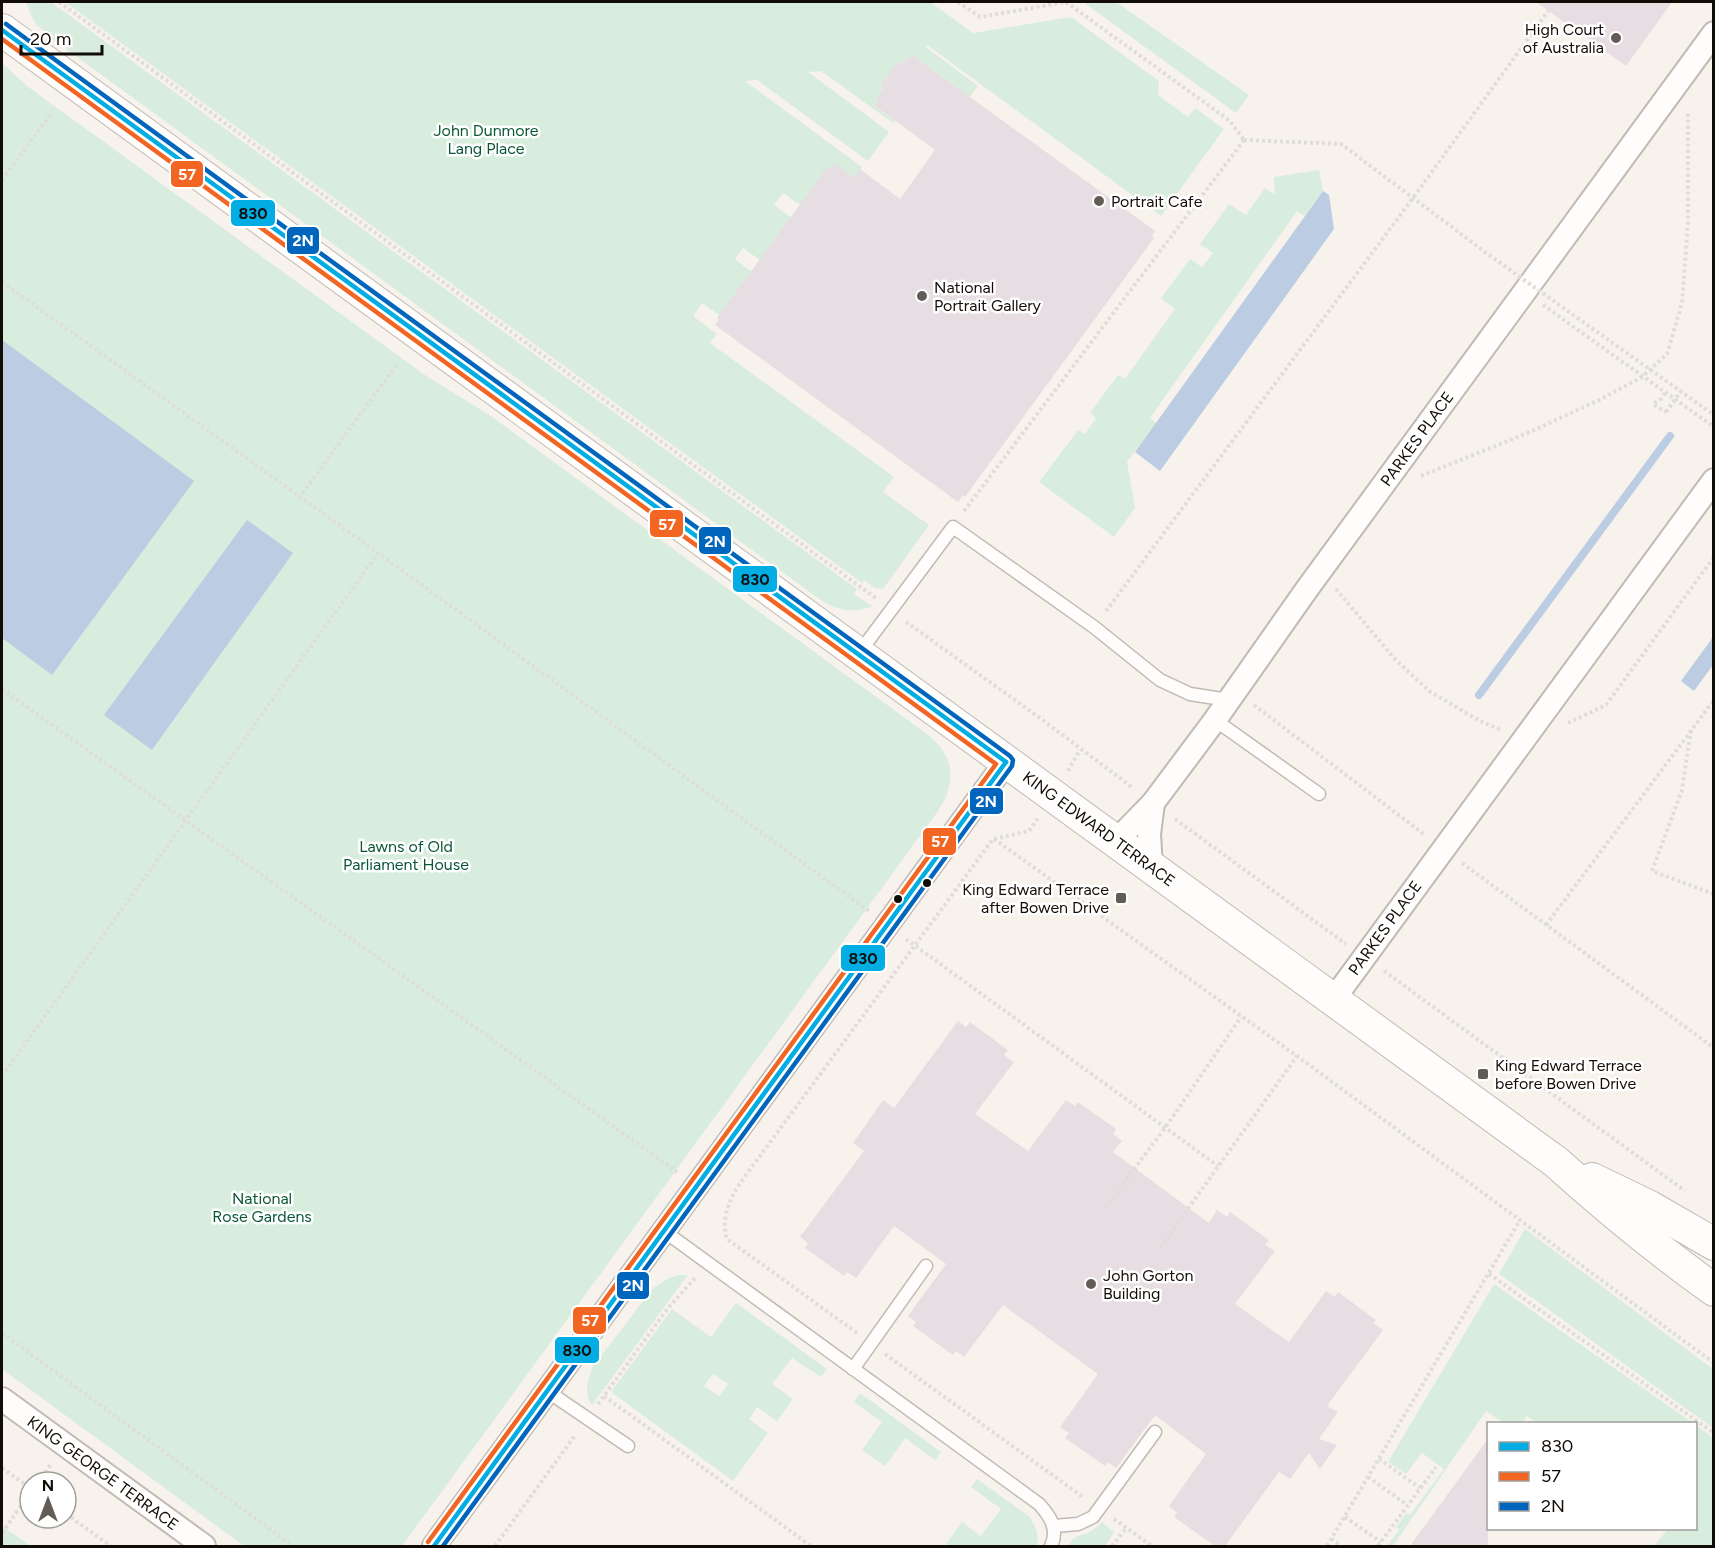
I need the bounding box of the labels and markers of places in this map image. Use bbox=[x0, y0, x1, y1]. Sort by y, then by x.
place label: High Court of Australia bbox=[1523, 20, 1604, 57]
marker: High Court of Australia bbox=[1609, 31, 1623, 45]
place label: Portrait Cafe bbox=[1111, 192, 1203, 211]
marker: Portrait Cafe bbox=[1092, 194, 1106, 208]
place label: National Portrait Gallery bbox=[934, 278, 1042, 315]
marker: National Portrait Gallery bbox=[915, 289, 929, 303]
unlabelled marker bbox=[921, 877, 933, 889]
place label: King Edward Terrace after Bowen Drive bbox=[962, 880, 1109, 917]
marker: King Edward Terrace after Bowen Drive bbox=[1114, 891, 1128, 905]
unlabelled marker bbox=[892, 893, 904, 905]
place label: King Edward Terrace before Bowen Drive bbox=[1495, 1056, 1642, 1093]
marker: King Edward Terrace before Bowen Drive bbox=[1476, 1067, 1490, 1081]
place label: John Gorton Building bbox=[1103, 1266, 1193, 1303]
marker: John Gorton Building bbox=[1084, 1277, 1098, 1291]

